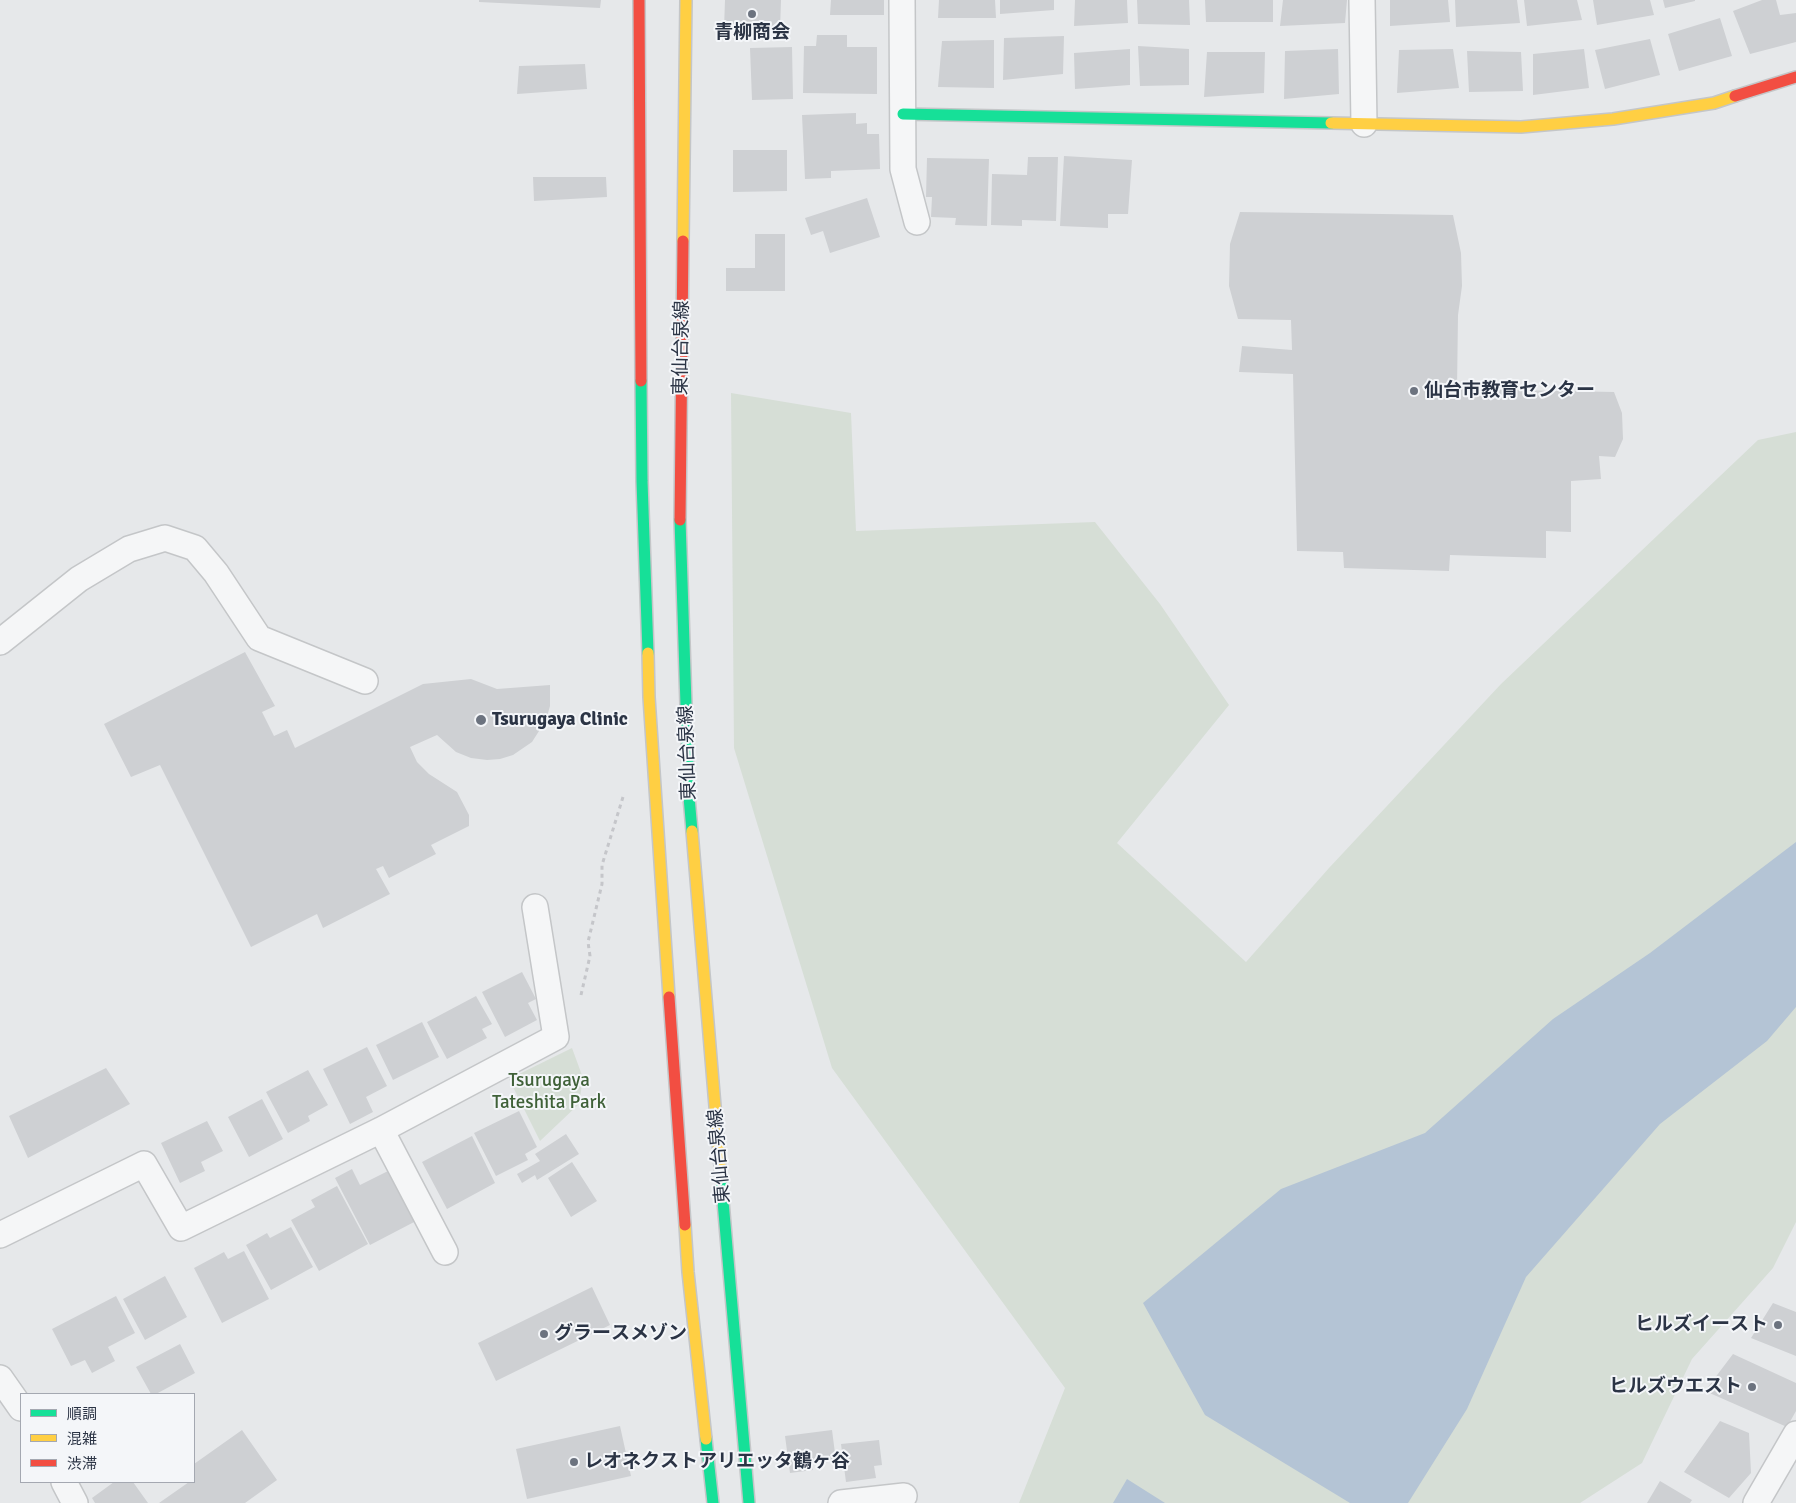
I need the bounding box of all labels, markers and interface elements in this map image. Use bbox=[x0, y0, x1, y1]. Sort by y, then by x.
marker: 青柳商会 bbox=[746, 8, 758, 20]
place label: 青柳商会 bbox=[714, 22, 790, 44]
street label: 東仙台泉線 bbox=[670, 300, 694, 396]
place label: 仙台市教育センター bbox=[1424, 380, 1595, 402]
marker: 仙台市教育センター bbox=[1408, 385, 1420, 397]
street label: 東仙台泉線 bbox=[675, 705, 701, 801]
place label: Tsurugaya Clinic bbox=[492, 709, 628, 731]
marker: Tsurugaya Clinic bbox=[474, 713, 488, 727]
park label: Tsurugaya Tateshita Park bbox=[492, 1070, 606, 1114]
street label: 東仙台泉線 bbox=[705, 1108, 735, 1204]
place label: ヒルズイースト bbox=[1635, 1314, 1768, 1336]
marker: ヒルズイースト bbox=[1772, 1319, 1784, 1331]
place label: グラースメゾン bbox=[554, 1323, 687, 1345]
marker: グラースメゾン bbox=[538, 1328, 550, 1340]
place label: ヒルズウエスト bbox=[1609, 1376, 1742, 1398]
marker: ヒルズウエスト bbox=[1746, 1381, 1758, 1393]
legend bbox=[20, 1393, 195, 1483]
text: 順調 bbox=[67, 1405, 97, 1423]
text: 混雑 bbox=[67, 1430, 97, 1448]
place label: レオネクストアリエッタ鶴ヶ谷 bbox=[584, 1451, 850, 1473]
text: 渋滞 bbox=[67, 1455, 97, 1473]
marker: レオネクストアリエッタ鶴ヶ谷 bbox=[568, 1456, 580, 1468]

